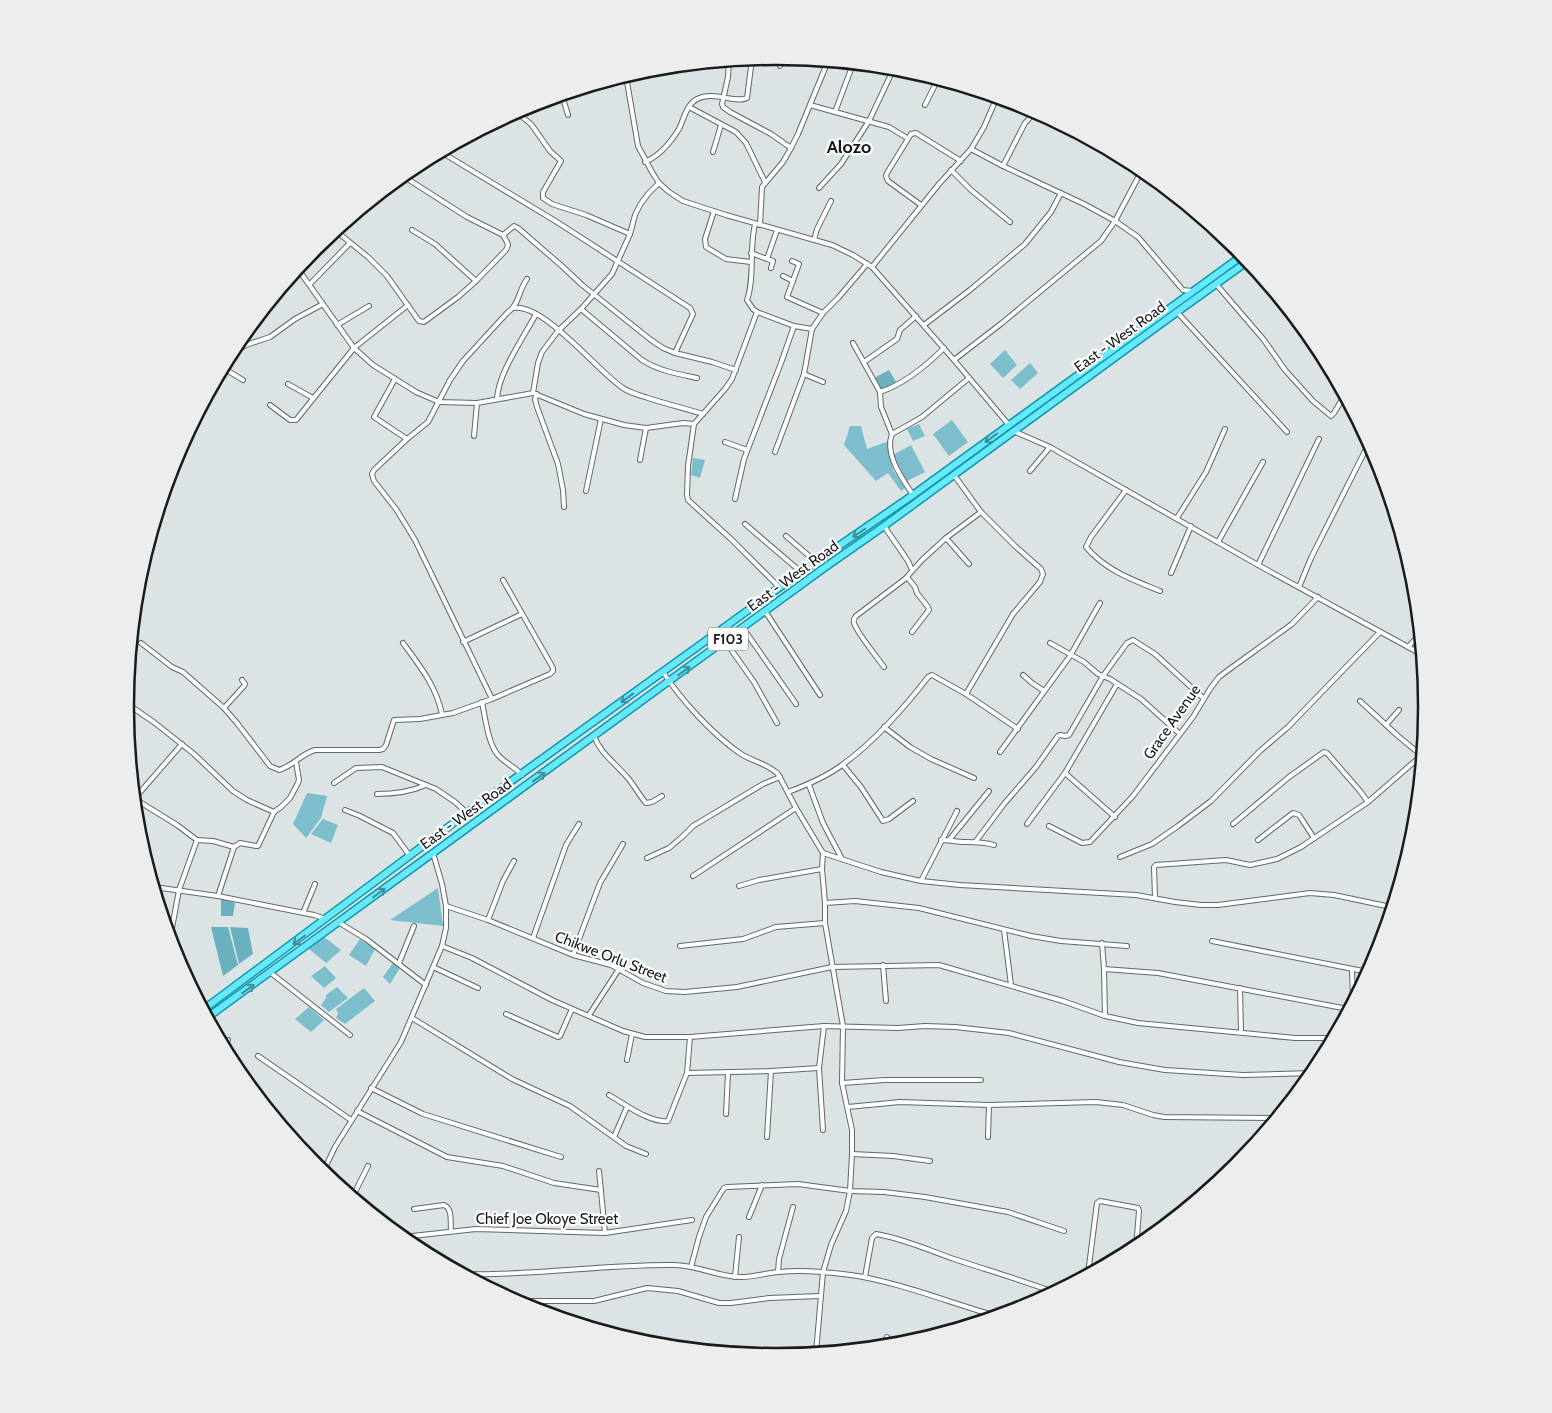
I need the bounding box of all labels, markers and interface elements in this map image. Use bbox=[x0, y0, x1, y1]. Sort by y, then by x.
district label: Alozo bbox=[827, 136, 871, 158]
street label: East - West Road bbox=[1071, 298, 1169, 376]
one-way arrow bbox=[985, 433, 998, 444]
one-way arrow bbox=[852, 528, 866, 538]
street label: East - West Road bbox=[744, 537, 842, 615]
road number: F103 bbox=[708, 628, 748, 650]
one-way arrow bbox=[677, 665, 690, 676]
street label: Grace Avenue bbox=[1140, 681, 1205, 763]
one-way arrow bbox=[620, 693, 634, 703]
one-way arrow bbox=[532, 771, 545, 782]
street label: East - West Road bbox=[417, 775, 515, 853]
one-way arrow bbox=[372, 888, 386, 898]
street label: Chikwe Orlu Street bbox=[552, 927, 670, 987]
one-way arrow bbox=[293, 934, 306, 945]
one-way arrow bbox=[241, 984, 255, 994]
street label: Chief Joe Okoye Street bbox=[476, 1210, 618, 1228]

